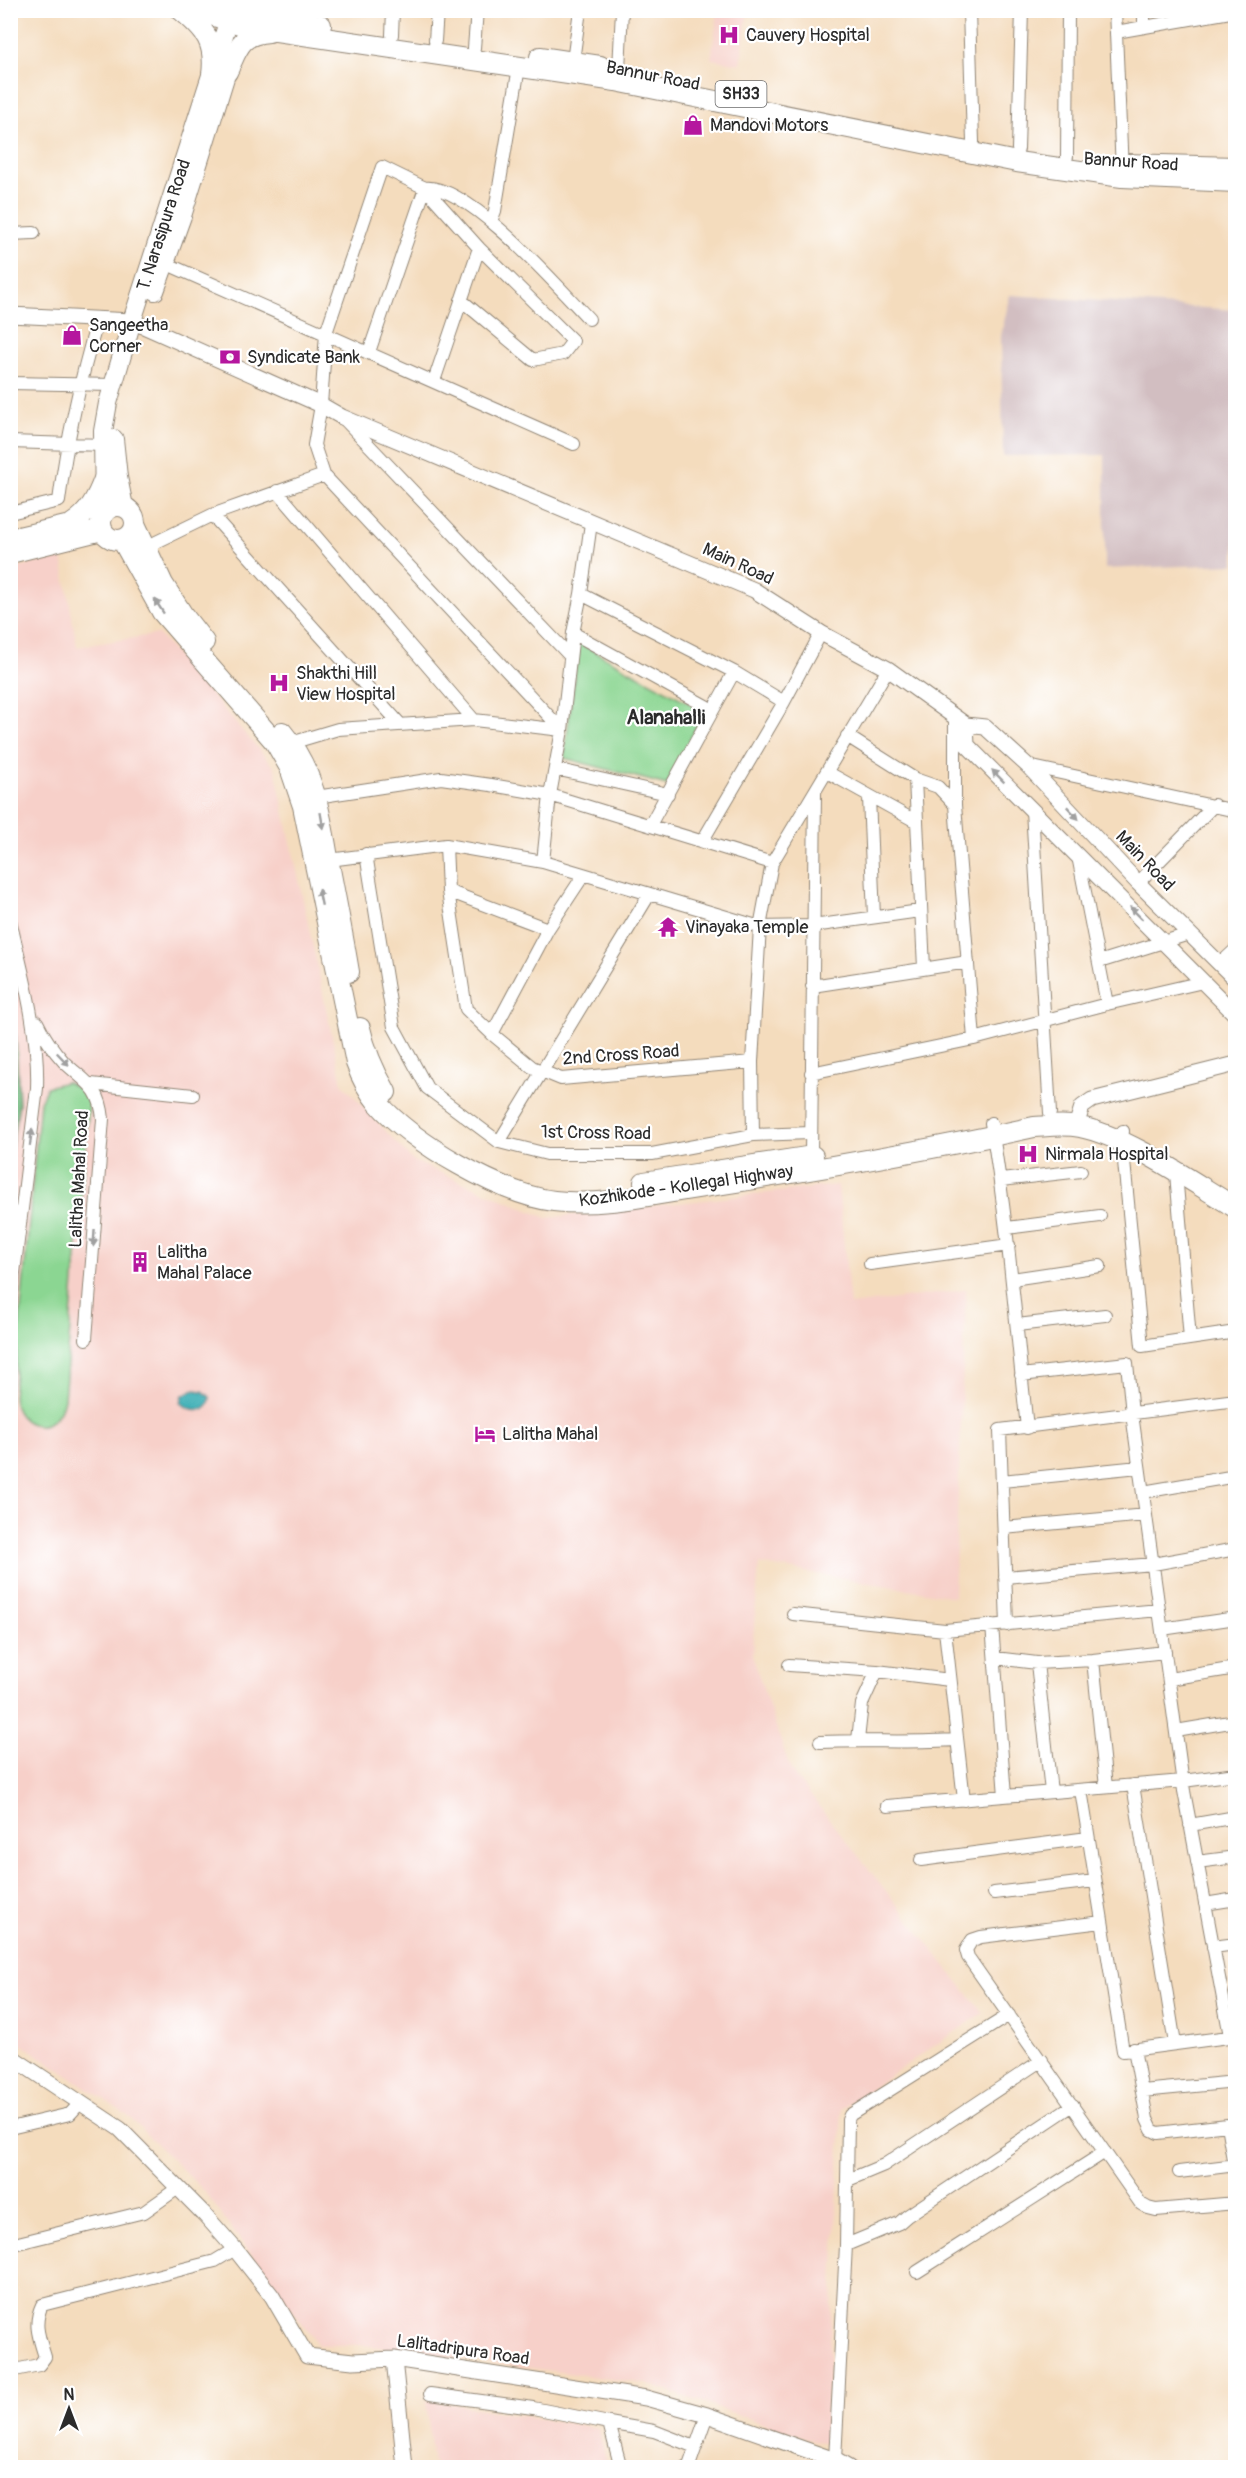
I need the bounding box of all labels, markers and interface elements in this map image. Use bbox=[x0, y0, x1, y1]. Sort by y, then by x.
hospital icon: Cauvery Hospital bbox=[717, 23, 741, 47]
place label: Cauvery Hospital bbox=[746, 24, 870, 47]
street label: Bannur Road bbox=[604, 56, 702, 96]
road number: SH33 bbox=[716, 81, 766, 107]
shop icon: Mandovi Motors bbox=[681, 113, 705, 137]
place label: Mandovi Motors bbox=[710, 114, 828, 137]
street label: Bannur Road bbox=[1083, 147, 1179, 177]
street label: T. Narasipura Road bbox=[132, 156, 196, 294]
place label: Sangeetha Corner bbox=[89, 314, 168, 358]
shop icon: Sangeetha Corner bbox=[60, 323, 84, 347]
bank icon: Syndicate Bank bbox=[218, 345, 242, 369]
place label: Syndicate Bank bbox=[247, 346, 361, 369]
street label: Main Road bbox=[699, 538, 777, 590]
one-way arrow bbox=[153, 598, 164, 614]
place label: Shakthi Hill View Hospital bbox=[296, 662, 396, 706]
hospital icon: Shakthi Hill View Hospital bbox=[267, 671, 291, 695]
district label: Alanahalli bbox=[627, 705, 706, 730]
one-way arrow bbox=[991, 769, 1005, 783]
one-way arrow bbox=[1065, 806, 1079, 820]
one-way arrow bbox=[318, 812, 327, 831]
street label: Main Road bbox=[1110, 826, 1180, 896]
one-way arrow bbox=[315, 887, 324, 906]
one-way arrow bbox=[1129, 907, 1143, 921]
temple icon: Vinayaka Temple bbox=[656, 915, 680, 939]
place label: Vinayaka Temple bbox=[685, 916, 809, 939]
street label: 2nd Cross Road bbox=[562, 1039, 680, 1071]
one-way arrow bbox=[55, 1052, 69, 1066]
street label: Lalitha Mahal Road bbox=[64, 1110, 94, 1248]
street label: 1st Cross Road bbox=[541, 1121, 651, 1145]
one-way arrow bbox=[26, 1127, 35, 1146]
hospital icon: Nirmala Hospital bbox=[1016, 1142, 1040, 1166]
place label: Nirmala Hospital bbox=[1045, 1143, 1168, 1166]
street label: Kozhikode - Kollegal Highway bbox=[577, 1160, 795, 1212]
one-way arrow bbox=[89, 1229, 99, 1248]
place label: Lalitha Mahal Palace bbox=[157, 1241, 252, 1285]
building icon: Lalitha Mahal Palace bbox=[128, 1250, 152, 1274]
hotel icon: Lalitha Mahal bbox=[473, 1422, 497, 1446]
place label: Lalitha Mahal bbox=[502, 1423, 598, 1446]
street label: Lalitadripura Road bbox=[395, 2329, 531, 2371]
north arrow bbox=[39, 2379, 99, 2439]
text: N bbox=[64, 2385, 75, 2405]

